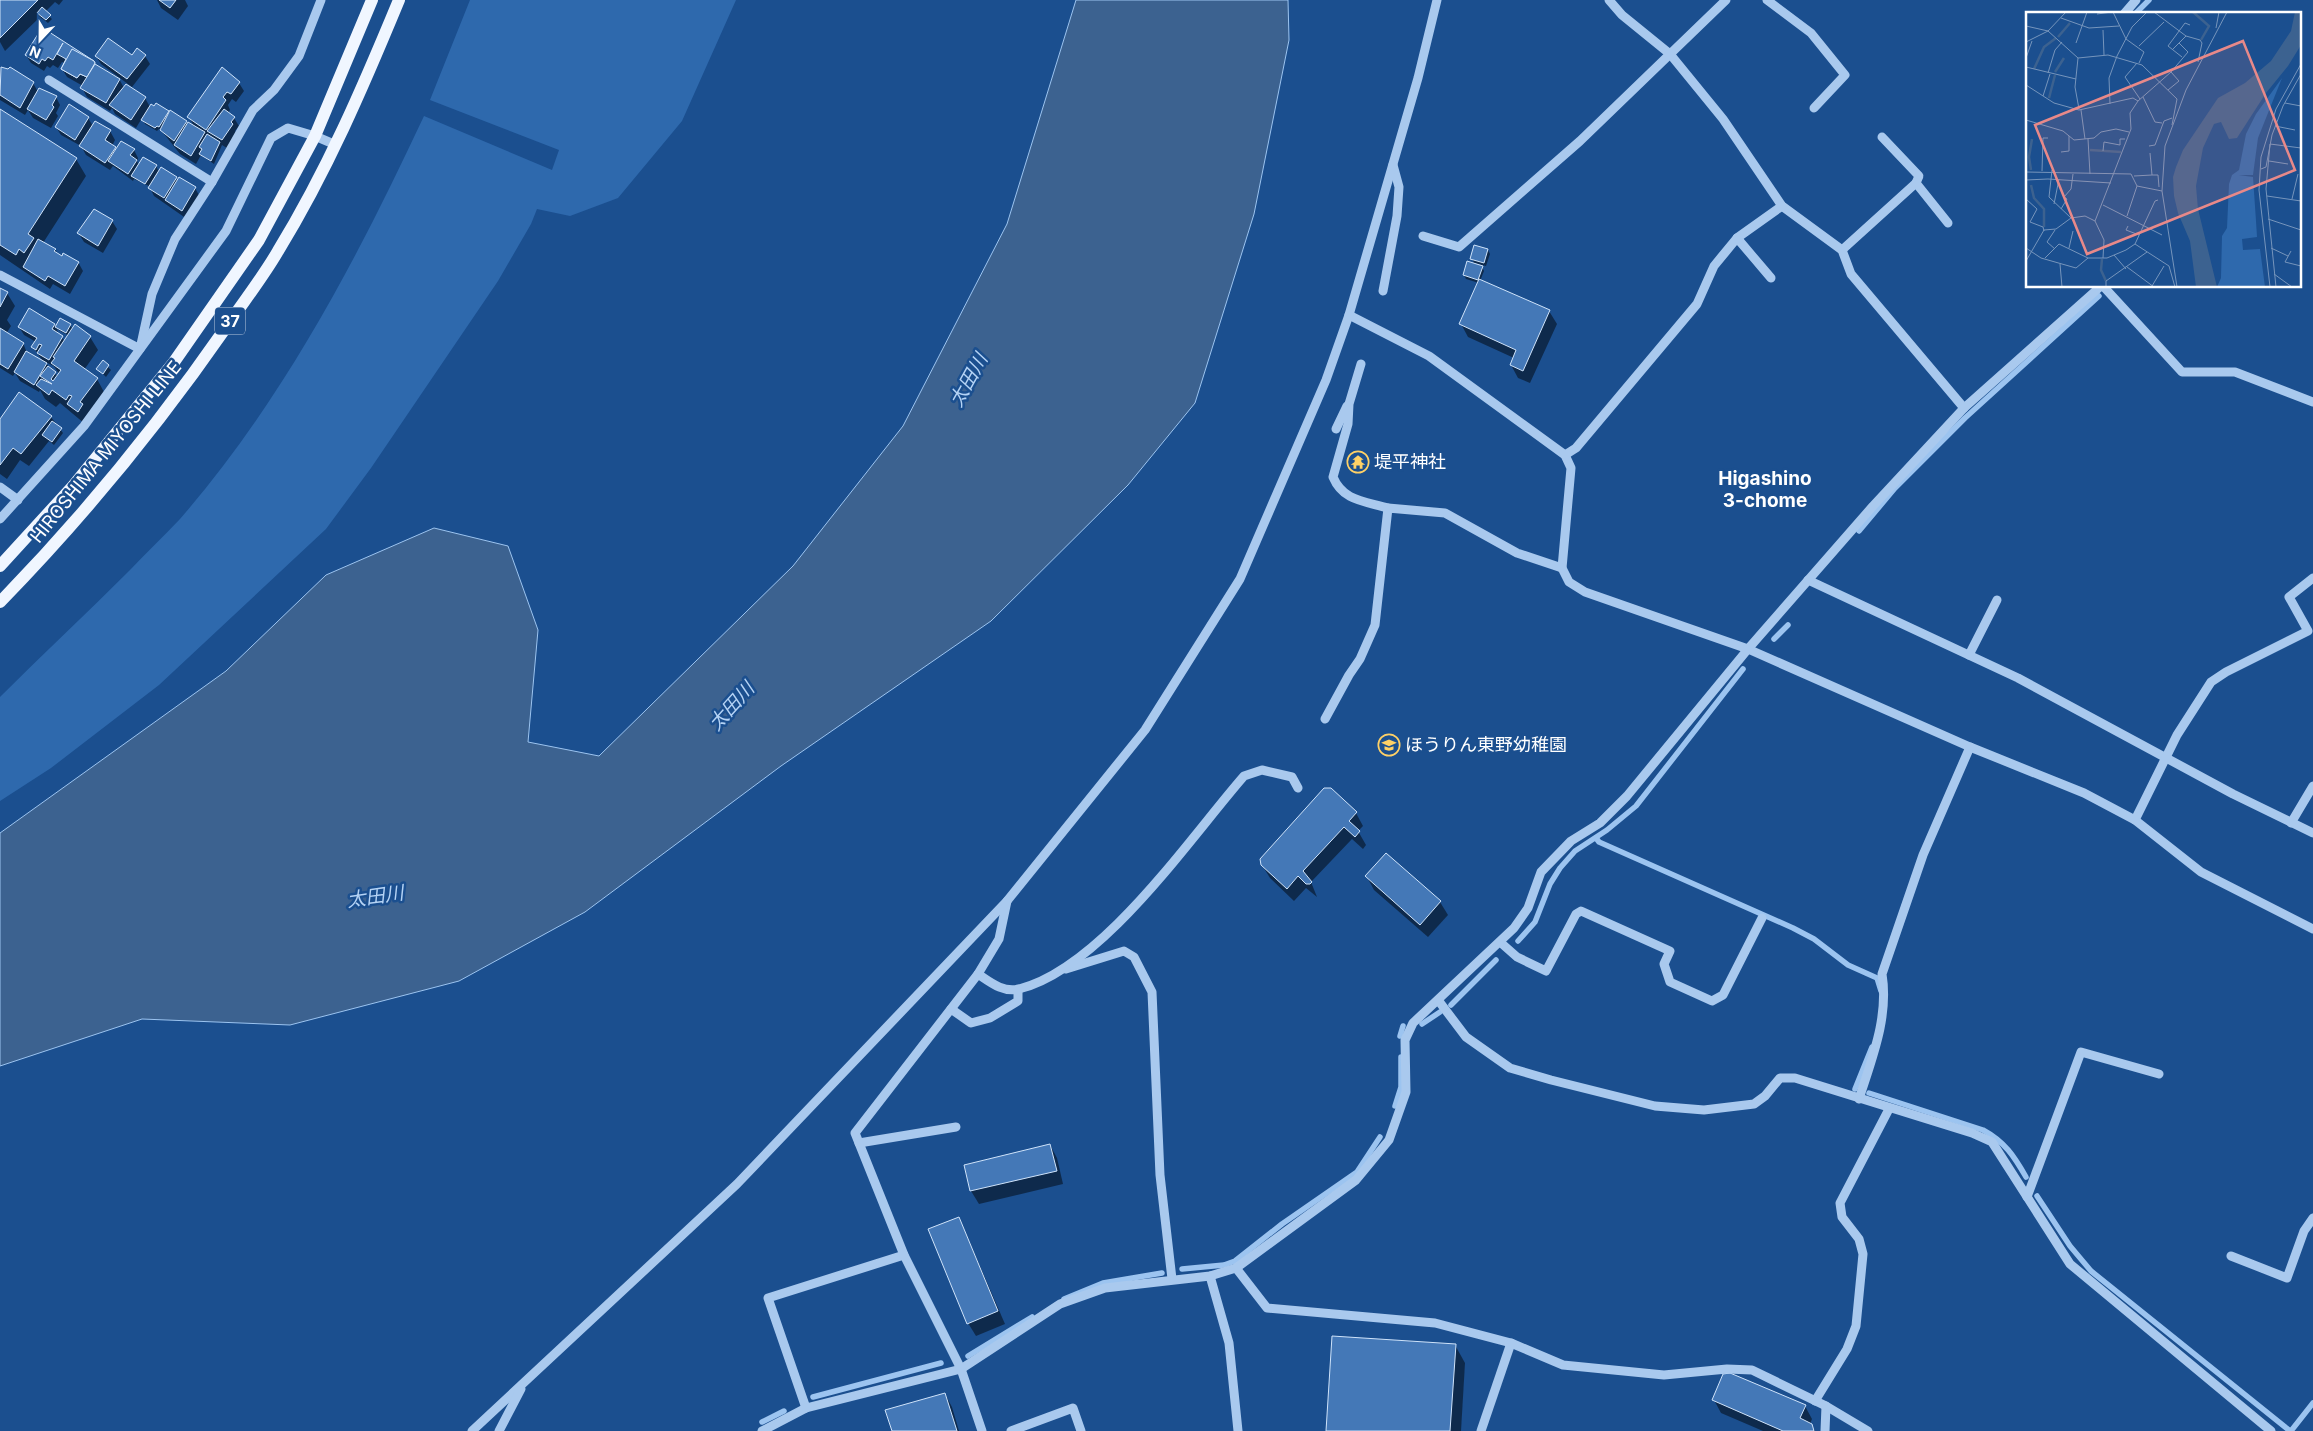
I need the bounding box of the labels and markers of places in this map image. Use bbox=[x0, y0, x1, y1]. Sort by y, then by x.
temple icon: 堤平神社 bbox=[1346, 450, 1370, 474]
place label: 堤平神社 bbox=[1374, 451, 1446, 472]
school or university icon: ほうりん東野幼稚園 bbox=[1377, 733, 1401, 757]
place label: ほうりん東野幼稚園 bbox=[1405, 734, 1567, 755]

